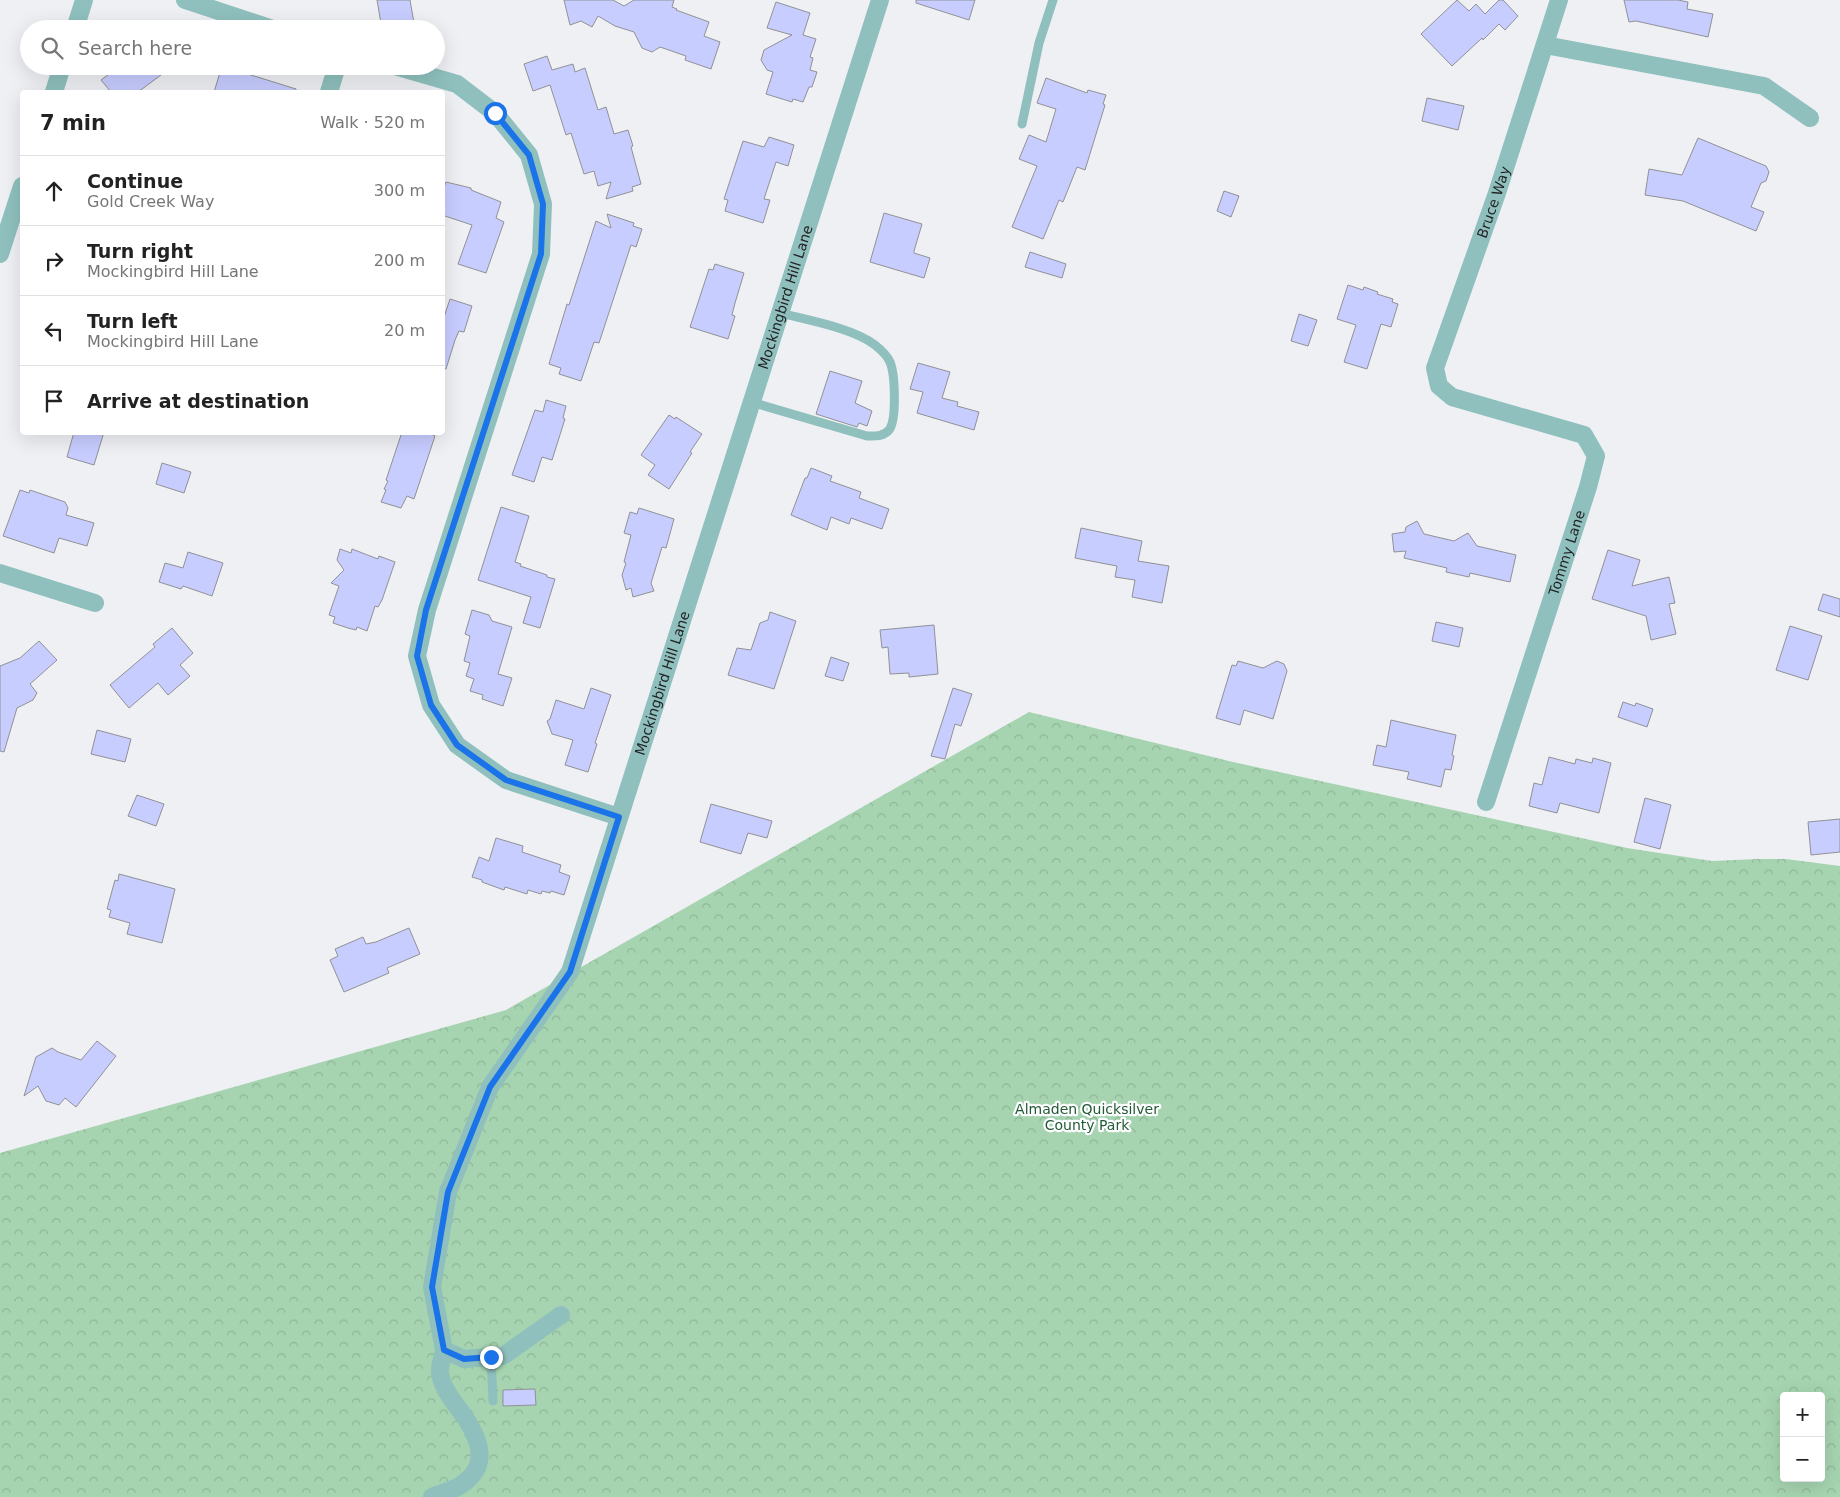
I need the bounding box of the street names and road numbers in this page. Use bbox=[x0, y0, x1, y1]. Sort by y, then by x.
street label: Bruce Way bbox=[1474, 164, 1513, 240]
street label: Mockingbird Hill Lane bbox=[755, 223, 816, 371]
street label: Tommy Lane bbox=[1545, 508, 1588, 598]
street label: Mockingbird Hill Lane bbox=[632, 609, 693, 757]

